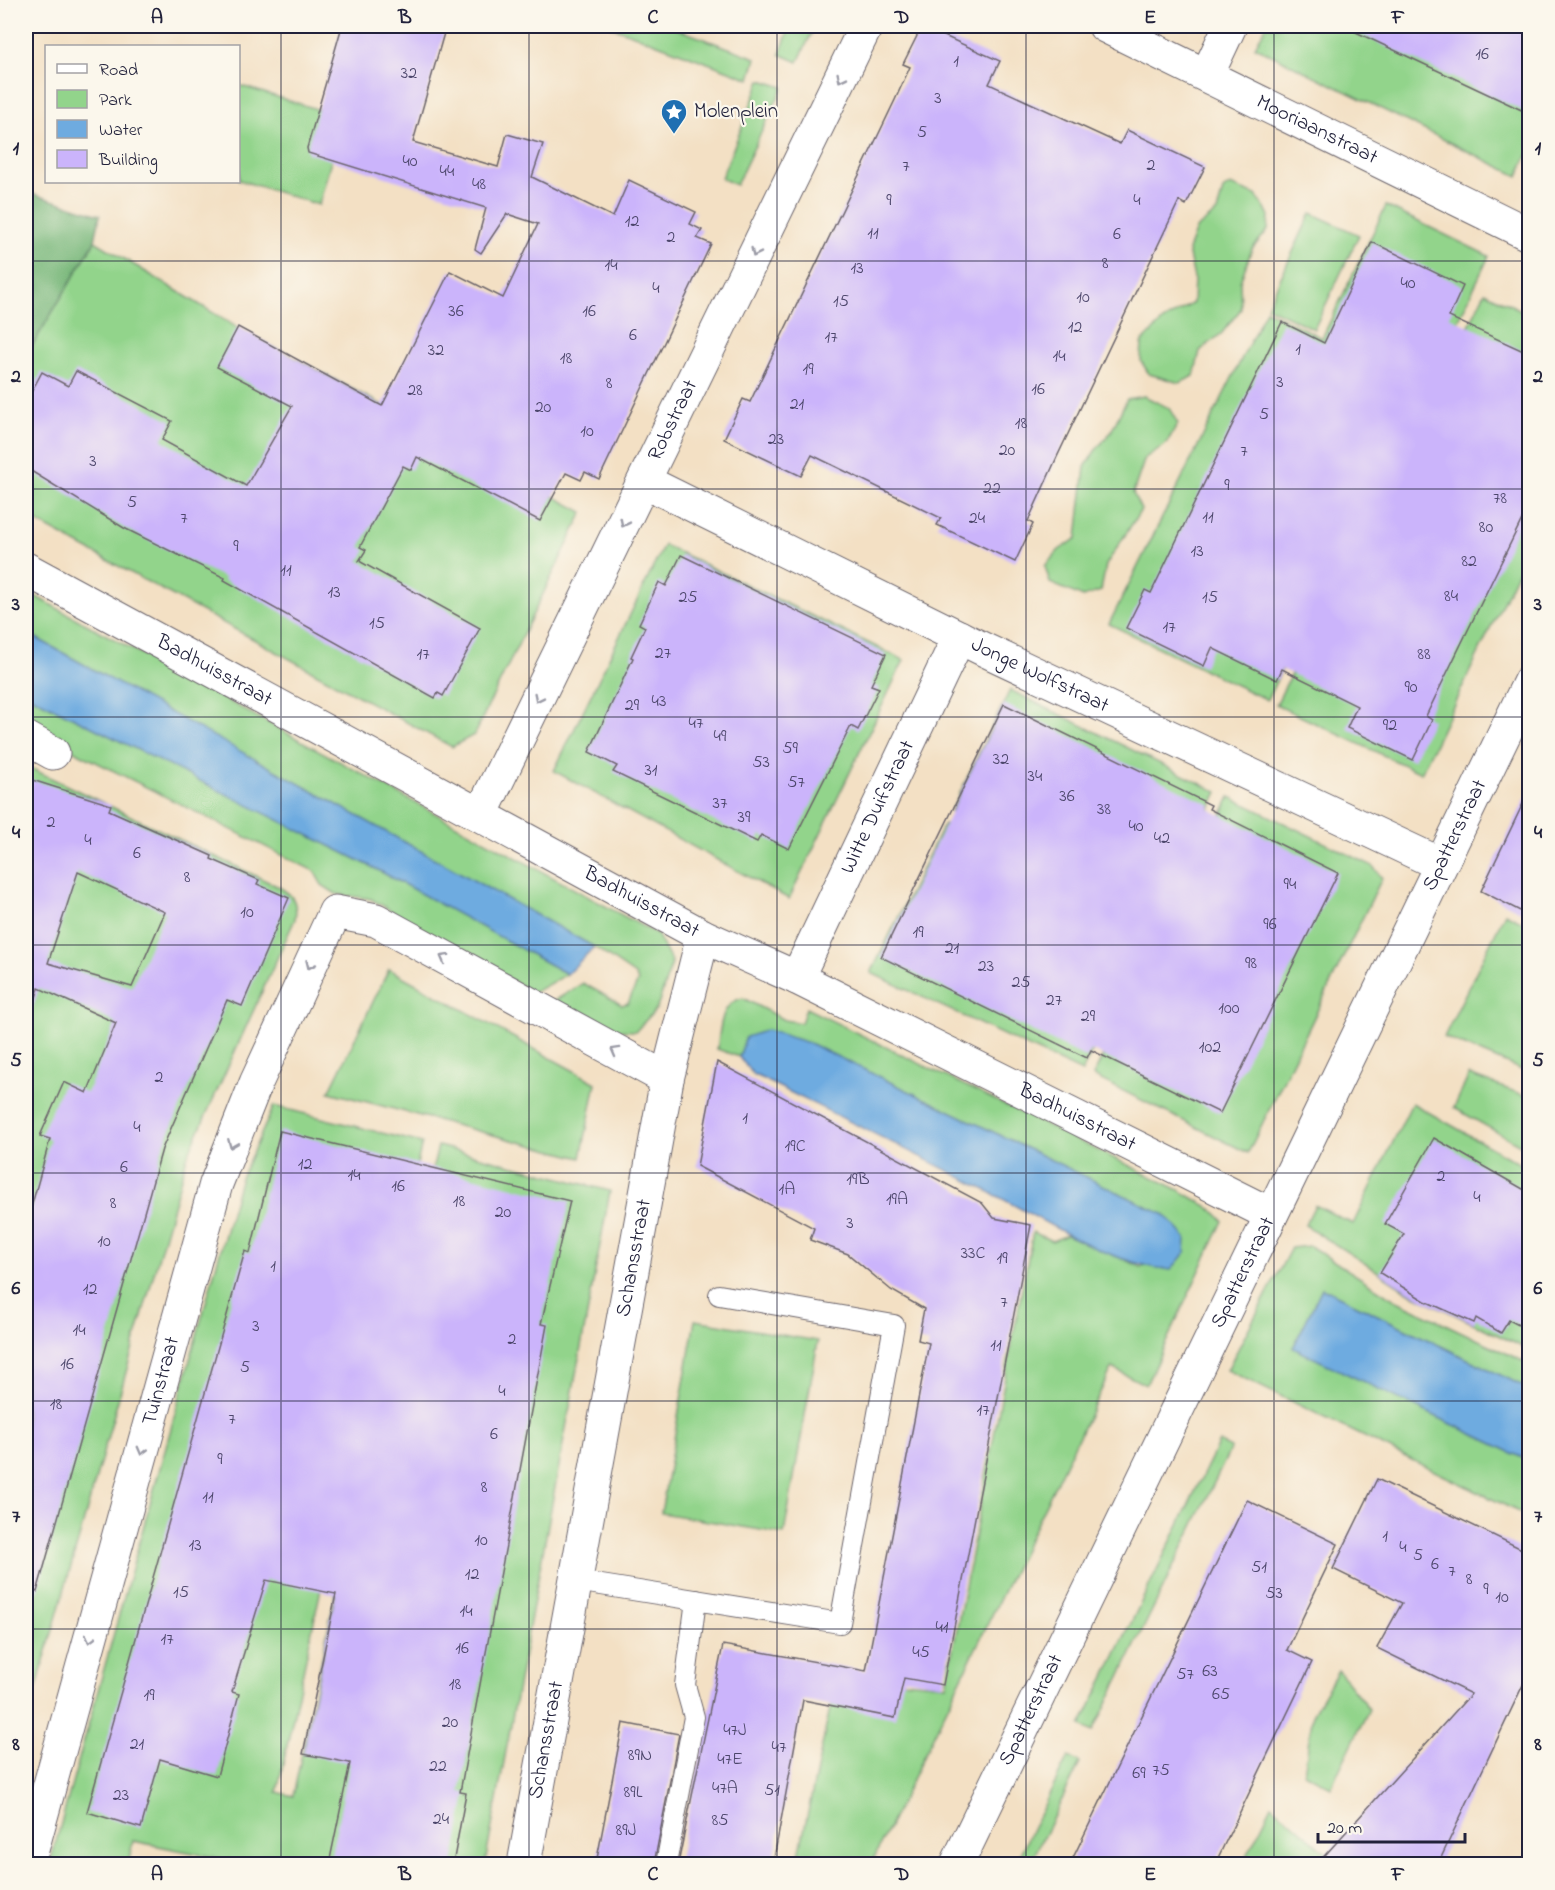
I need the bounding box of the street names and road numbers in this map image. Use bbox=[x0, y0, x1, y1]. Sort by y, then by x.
street label: Mooriaanstraat bbox=[1251, 88, 1383, 173]
street label: Robstraat bbox=[641, 375, 706, 466]
street label: Badhuisstraat bbox=[150, 627, 277, 715]
street label: Jonge Wolfstraat bbox=[965, 630, 1114, 721]
street label: Witte Duifstraat bbox=[833, 735, 923, 879]
street label: Spatterstraat bbox=[1416, 775, 1495, 896]
street label: Badhuisstraat bbox=[577, 858, 705, 946]
street label: Badhuisstraat bbox=[1012, 1075, 1141, 1160]
street label: Schansstraat bbox=[609, 1197, 660, 1319]
street label: Spatterstraat bbox=[1204, 1212, 1283, 1333]
street label: Tuinstraat bbox=[135, 1333, 188, 1429]
street label: Spatterstraat bbox=[992, 1649, 1071, 1771]
street label: Schansstraat bbox=[521, 1679, 572, 1801]

